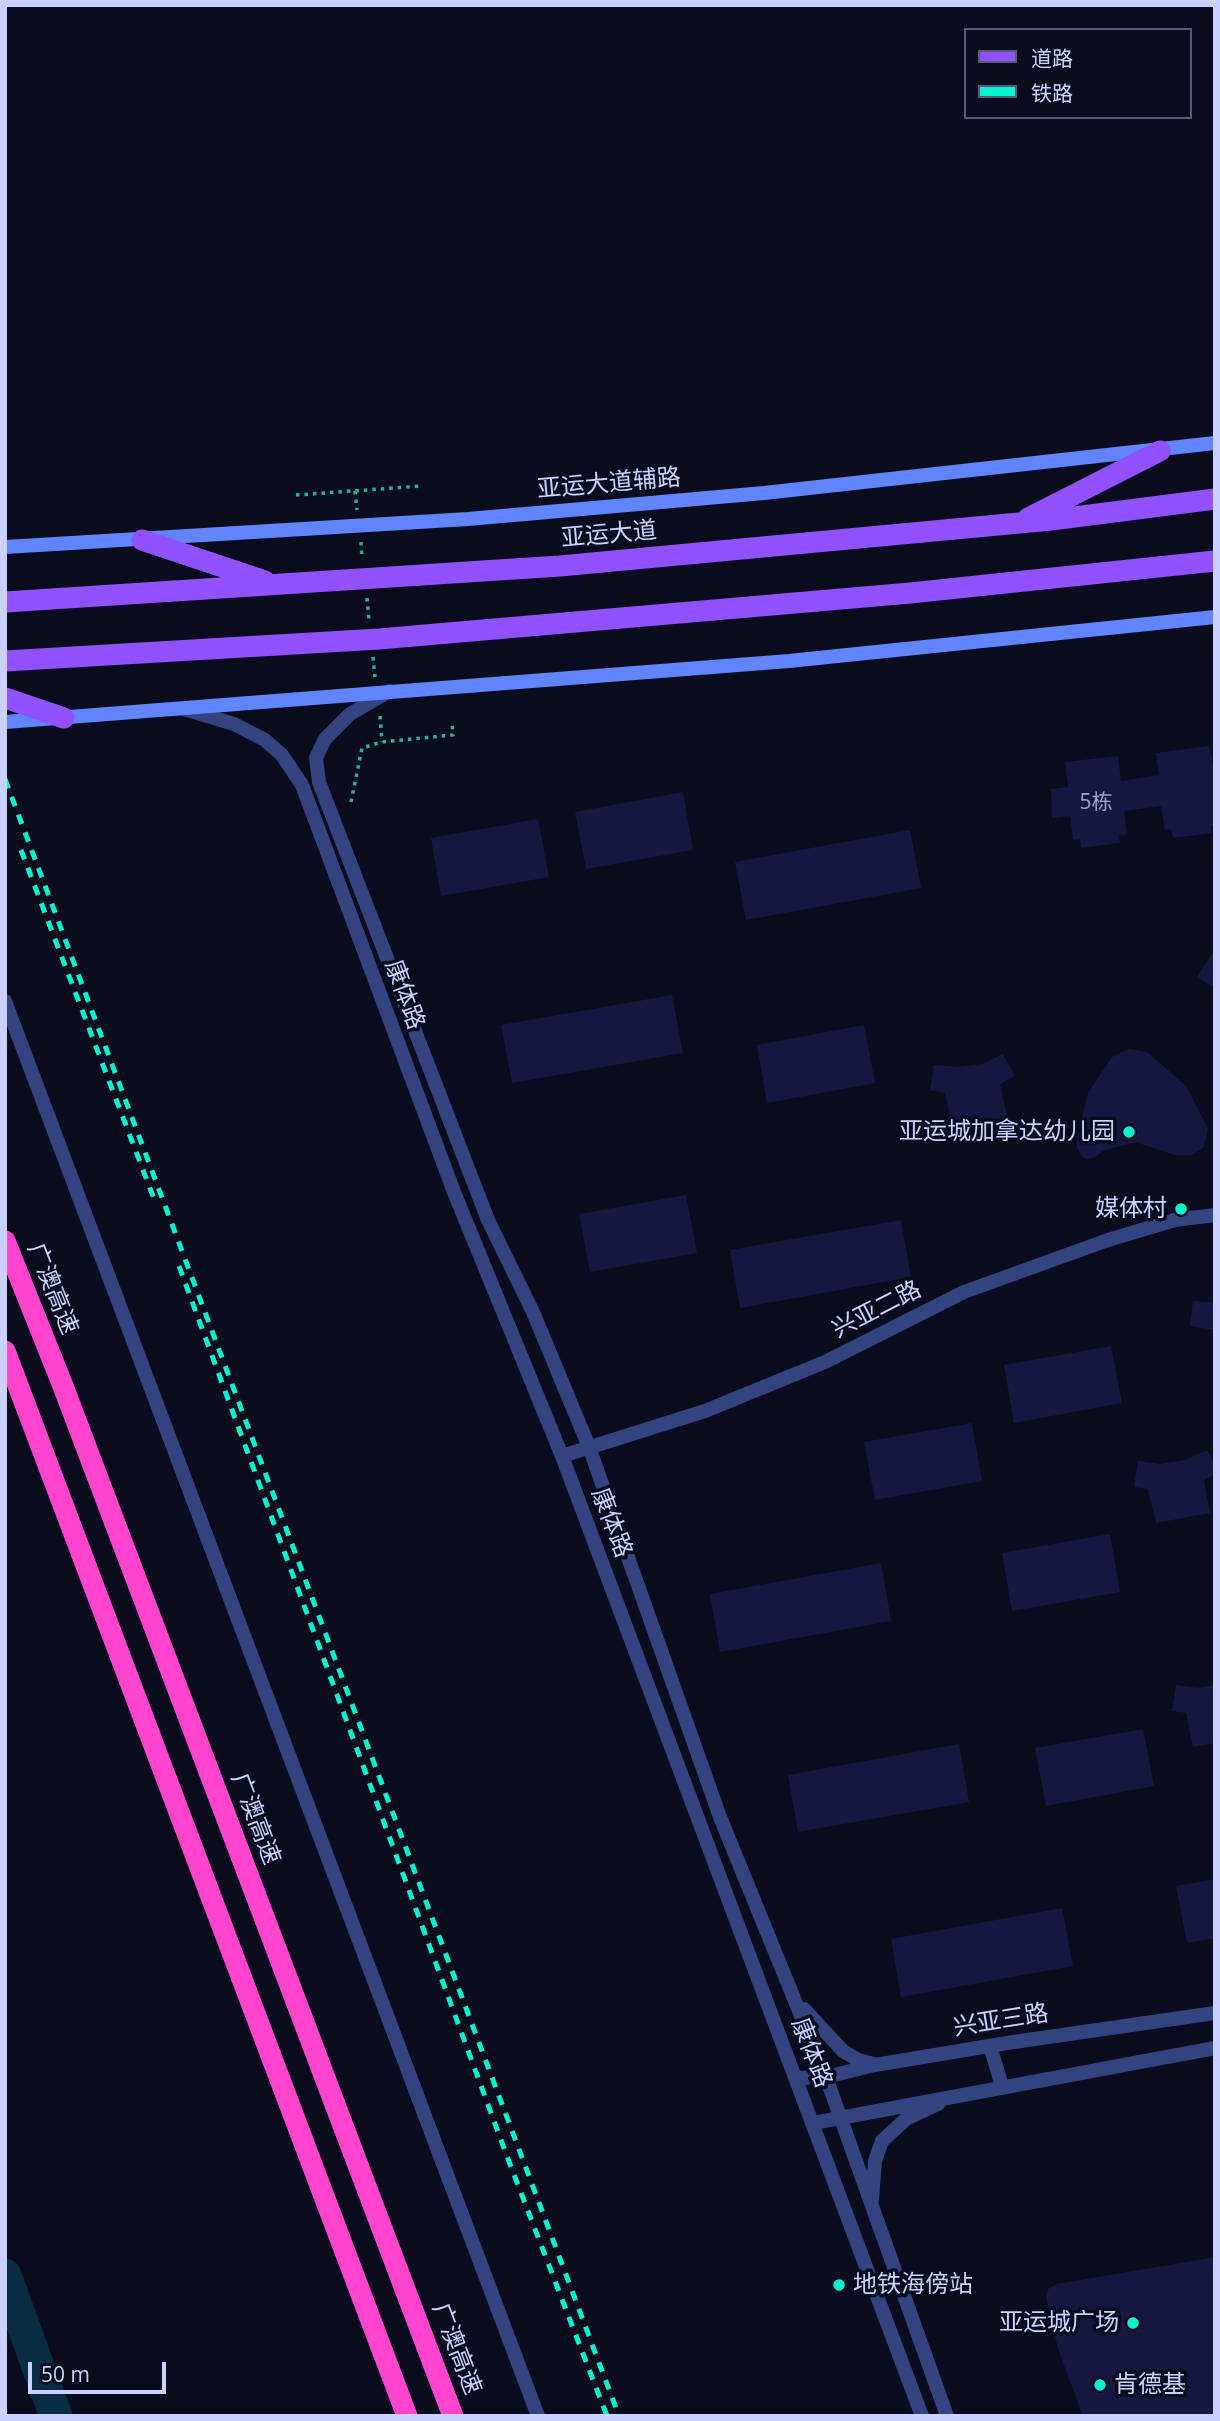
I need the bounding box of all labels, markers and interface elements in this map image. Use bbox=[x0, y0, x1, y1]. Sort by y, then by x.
legend bbox=[964, 28, 1192, 119]
text: 道路 bbox=[1031, 44, 1073, 72]
text: 铁路 bbox=[1031, 79, 1073, 107]
street label: 亚运大道辅路 bbox=[536, 463, 682, 505]
street label: 亚运大道 bbox=[560, 516, 658, 554]
house number: 5栋 bbox=[1079, 790, 1113, 816]
street label: 康体路 bbox=[378, 956, 430, 1034]
place label: 亚运城加拿达幼儿园 bbox=[899, 1118, 1115, 1146]
marker: 亚运城加拿达幼儿园 bbox=[1121, 1124, 1137, 1140]
place label: 媒体村 bbox=[1095, 1195, 1167, 1223]
marker: 媒体村 bbox=[1173, 1201, 1189, 1217]
street label: 广澳高速 bbox=[21, 1239, 83, 1339]
street label: 兴亚二路 bbox=[828, 1275, 926, 1345]
street label: 康体路 bbox=[585, 1484, 637, 1562]
street label: 广澳高速 bbox=[224, 1769, 286, 1869]
street label: 兴亚三路 bbox=[951, 1999, 1051, 2043]
street label: 康体路 bbox=[785, 2014, 837, 2092]
place label: 地铁海傍站 bbox=[853, 2271, 973, 2299]
marker: 地铁海傍站 bbox=[831, 2277, 847, 2293]
street label: 广澳高速 bbox=[425, 2299, 487, 2399]
place label: 亚运城广场 bbox=[999, 2309, 1119, 2337]
marker: 亚运城广场 bbox=[1125, 2315, 1141, 2331]
scale bar bbox=[32, 2348, 170, 2392]
text: 50 m bbox=[41, 2360, 90, 2388]
place label: 肯德基 bbox=[1114, 2371, 1186, 2399]
marker: 肯德基 bbox=[1092, 2377, 1108, 2393]

